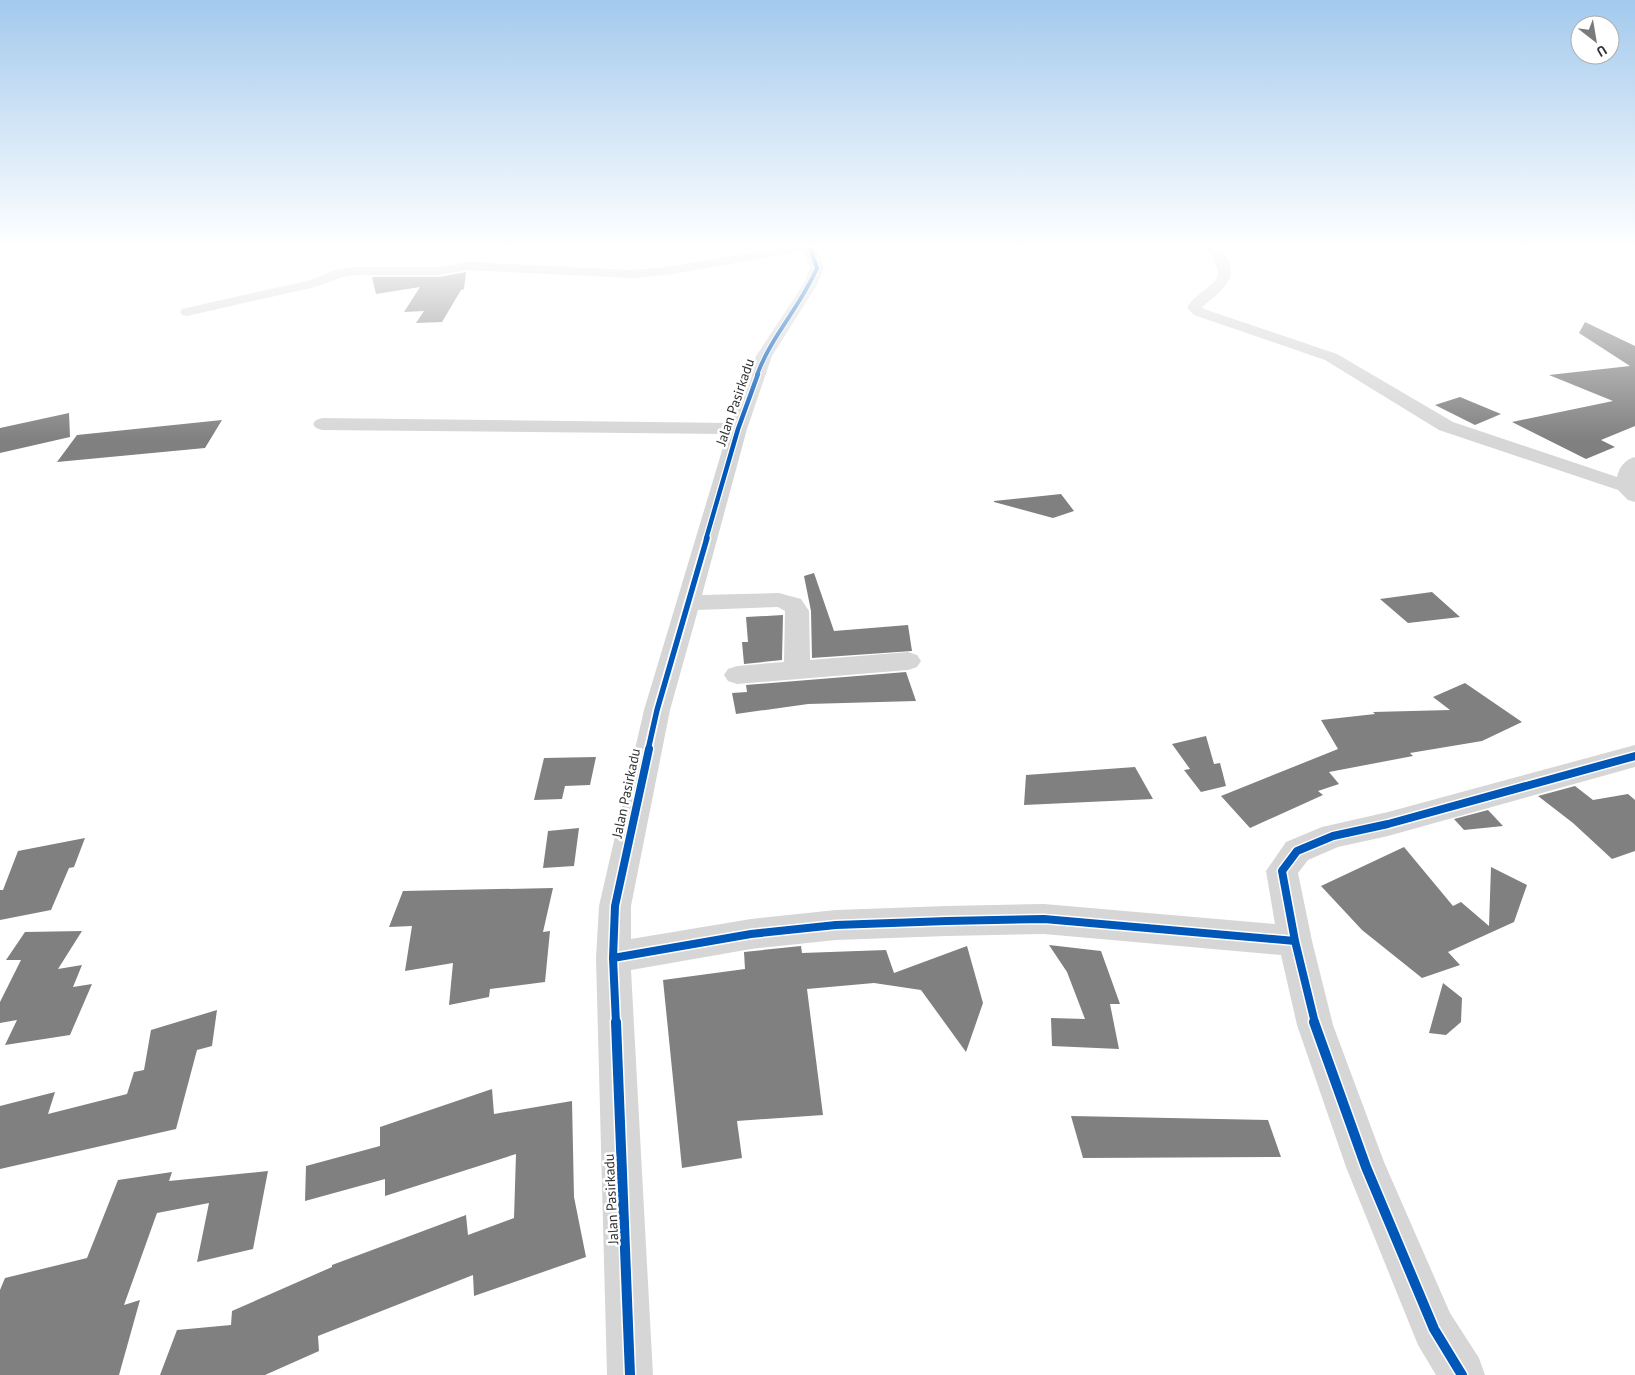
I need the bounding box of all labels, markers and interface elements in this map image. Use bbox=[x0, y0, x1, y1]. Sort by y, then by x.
north arrow bbox=[1570, 15, 1620, 65]
text: U bbox=[1593, 41, 1610, 61]
street label: Jalan Pasirkadu bbox=[711, 356, 758, 449]
street label: Jalan Pasirkadu bbox=[608, 747, 644, 840]
street label: Jalan Pasirkadu bbox=[600, 1153, 622, 1246]

